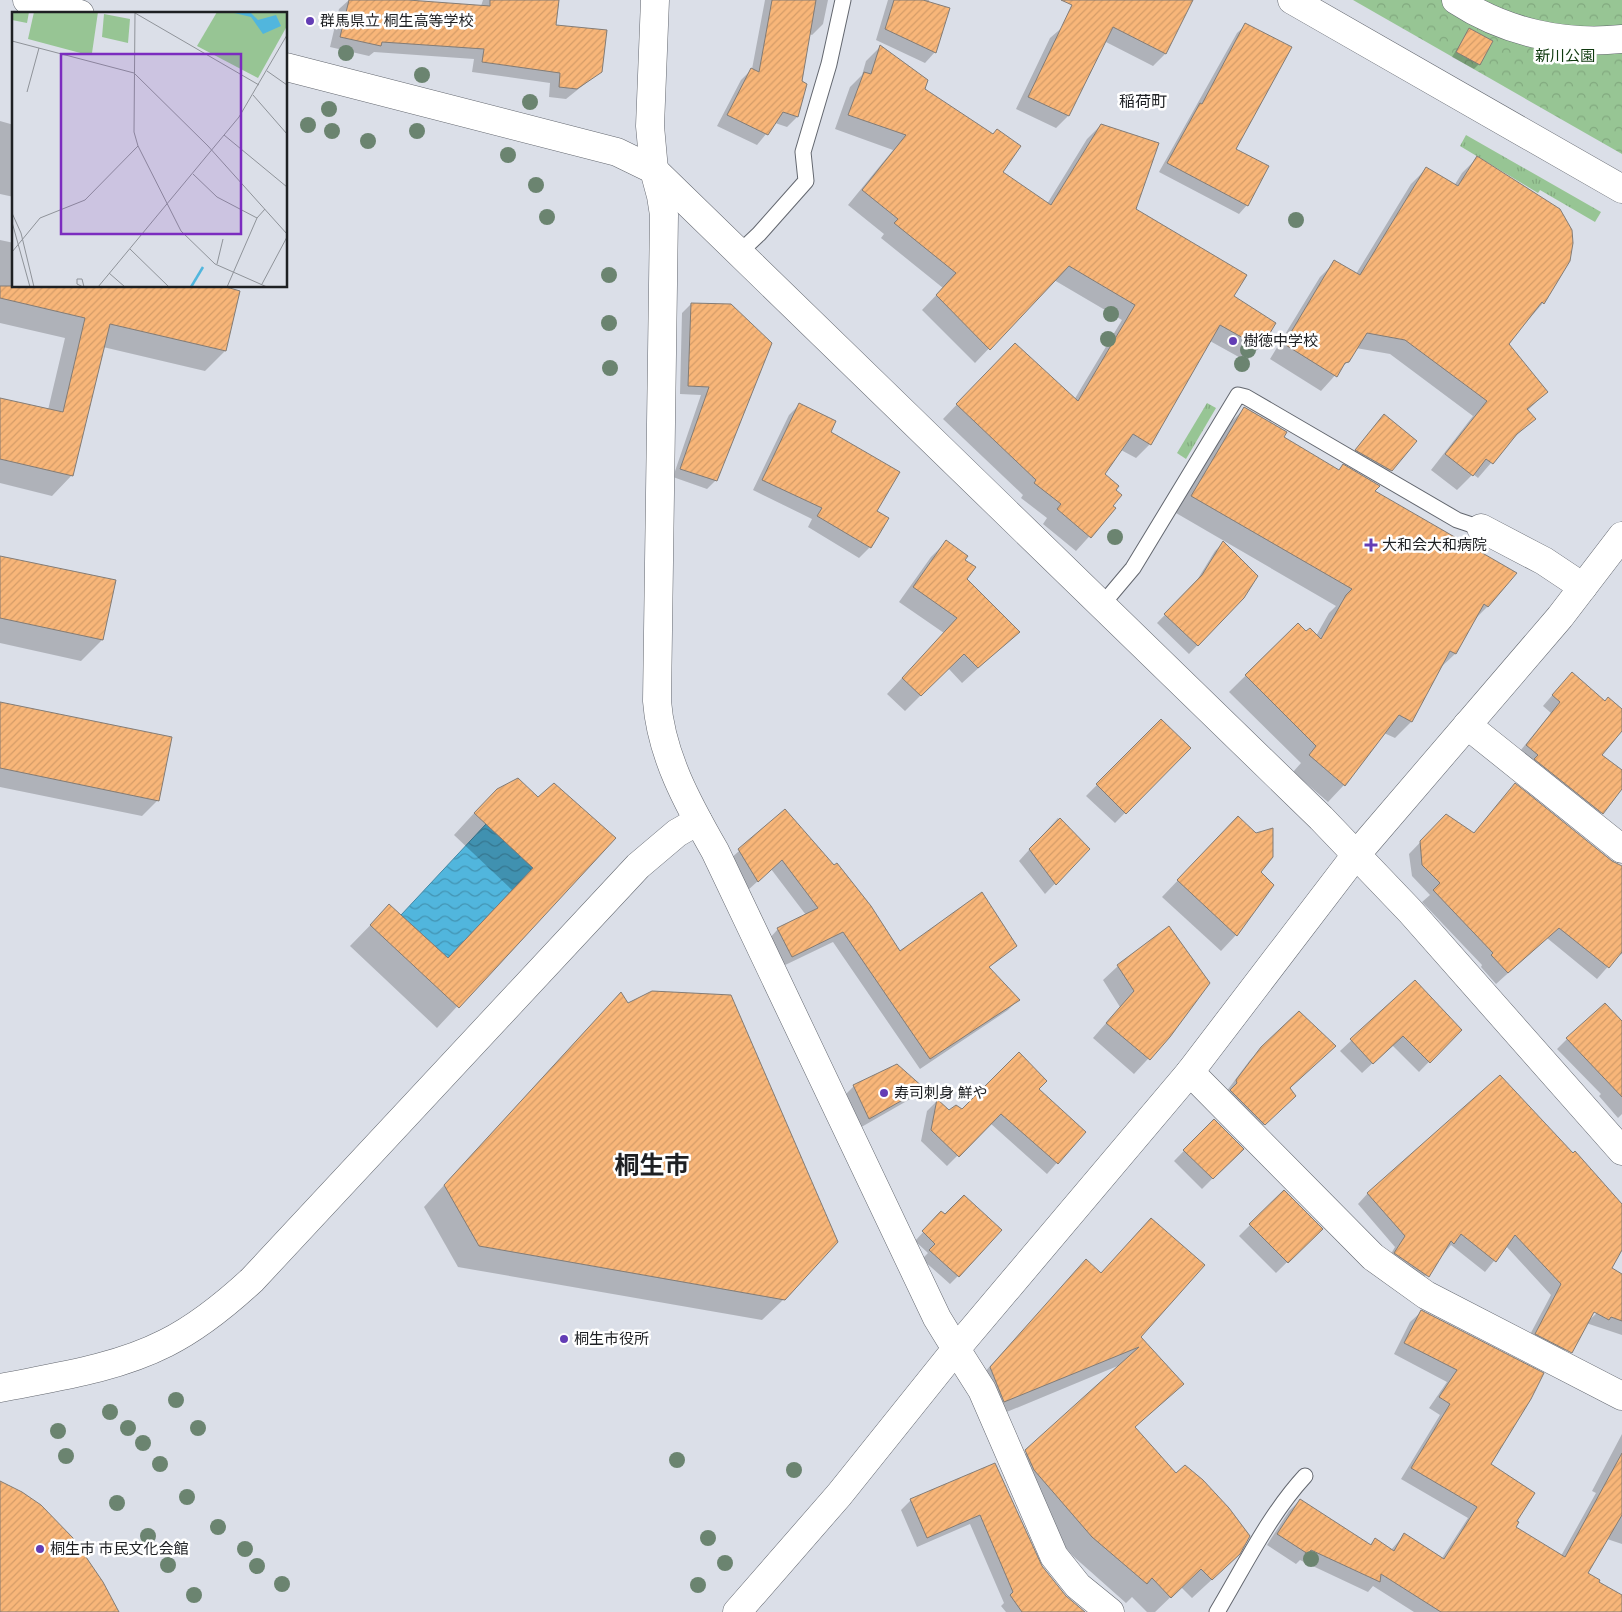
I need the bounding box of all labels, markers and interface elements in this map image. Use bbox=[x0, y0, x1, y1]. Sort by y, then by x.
inset map bbox=[12, 12, 288, 288]
place label: 群馬県立 桐生高等学校 bbox=[320, 12, 474, 30]
marker: 群馬県立 桐生高等学校 bbox=[304, 15, 316, 27]
park label: 新川公園 bbox=[1535, 47, 1595, 65]
district label: 稲荷町 bbox=[1119, 92, 1167, 111]
place label: 樹徳中学校 bbox=[1243, 332, 1318, 350]
marker: 樹徳中学校 bbox=[1227, 335, 1239, 347]
place label: 大和会大和病院 bbox=[1382, 536, 1487, 554]
marker: 大和会大和病院 bbox=[1364, 538, 1378, 552]
place label: 寿司刺身 鮮や bbox=[894, 1084, 988, 1102]
marker: 寿司刺身 鮮や bbox=[878, 1087, 890, 1099]
district label: 桐生市 bbox=[614, 1151, 690, 1181]
place label: 桐生市役所 bbox=[574, 1330, 649, 1348]
marker: 桐生市役所 bbox=[558, 1333, 570, 1345]
place label: 桐生市 市民文化会館 bbox=[50, 1540, 189, 1558]
marker: 桐生市 市民文化会館 bbox=[34, 1543, 46, 1555]

